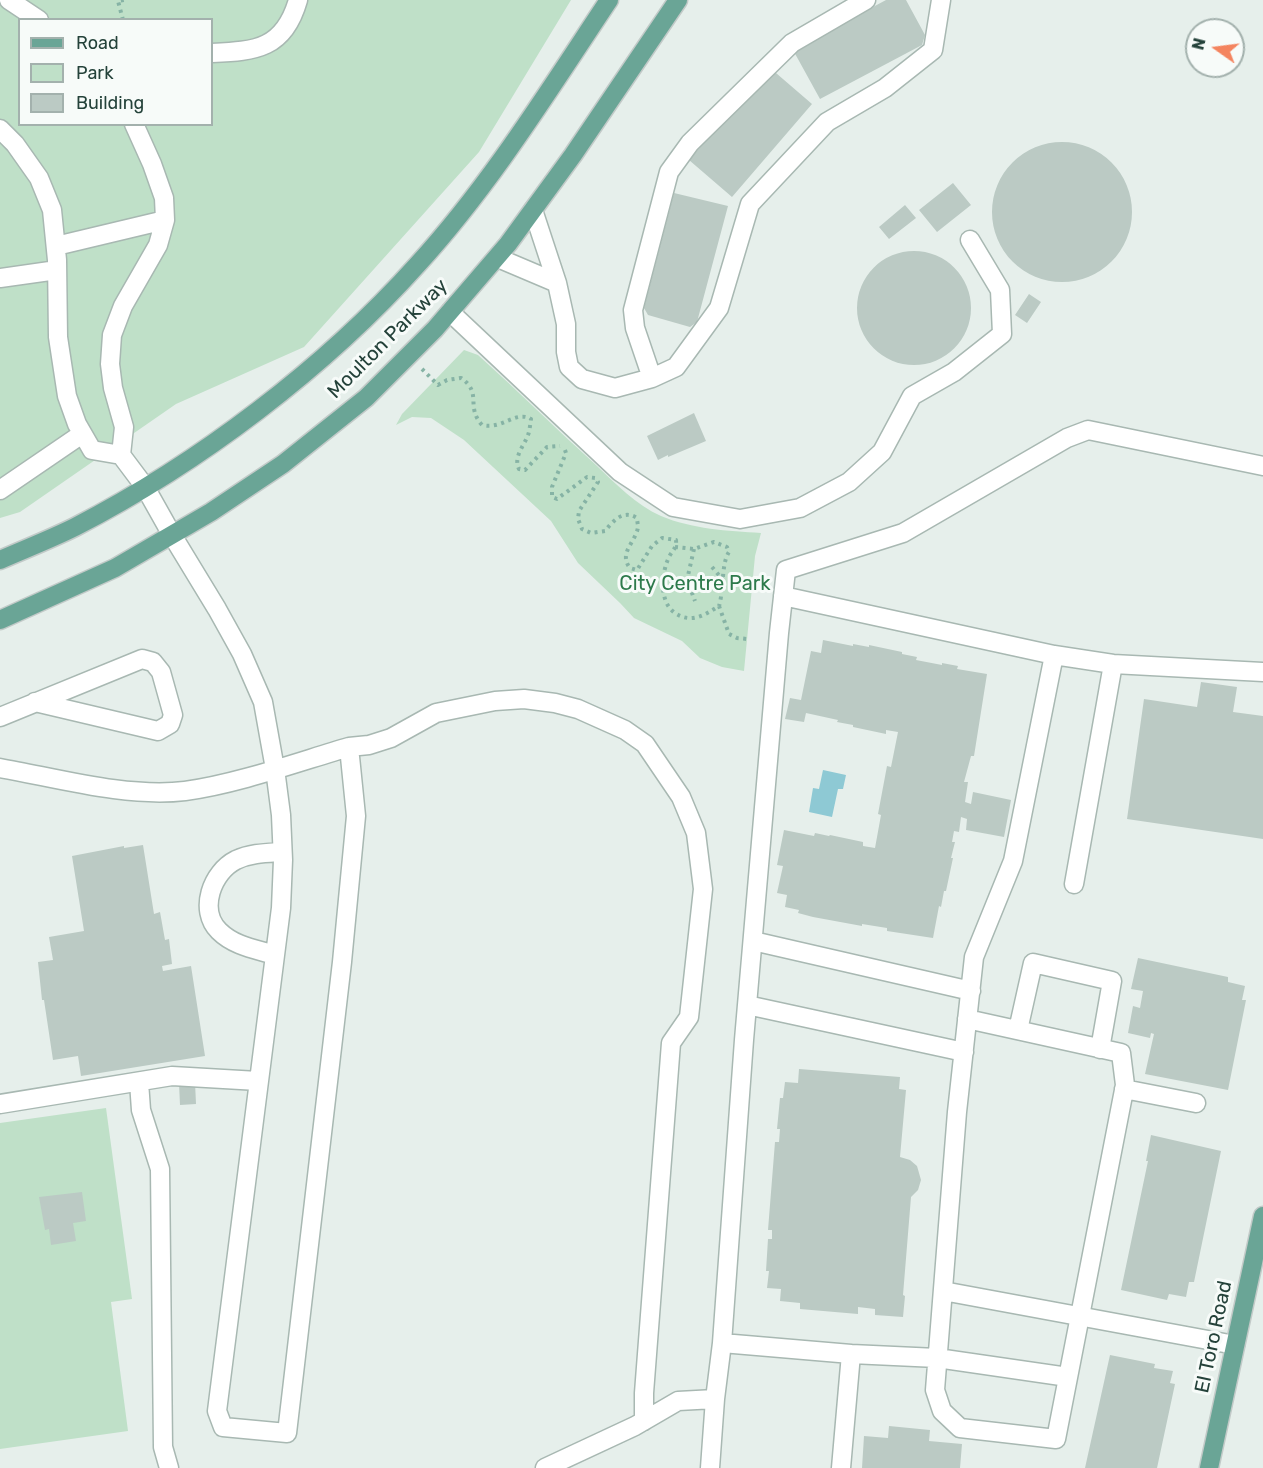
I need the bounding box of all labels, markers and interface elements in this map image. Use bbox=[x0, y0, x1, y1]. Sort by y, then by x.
legend bbox=[18, 18, 213, 126]
north arrow bbox=[1185, 18, 1245, 78]
text: Road bbox=[76, 32, 119, 54]
text: N bbox=[1188, 36, 1210, 52]
text: Park bbox=[76, 62, 113, 84]
text: Building bbox=[76, 92, 144, 114]
street label: Moulton Parkway bbox=[323, 274, 453, 404]
park label: City Centre Park bbox=[619, 572, 771, 596]
street label: El Toro Road bbox=[1190, 1279, 1238, 1395]

